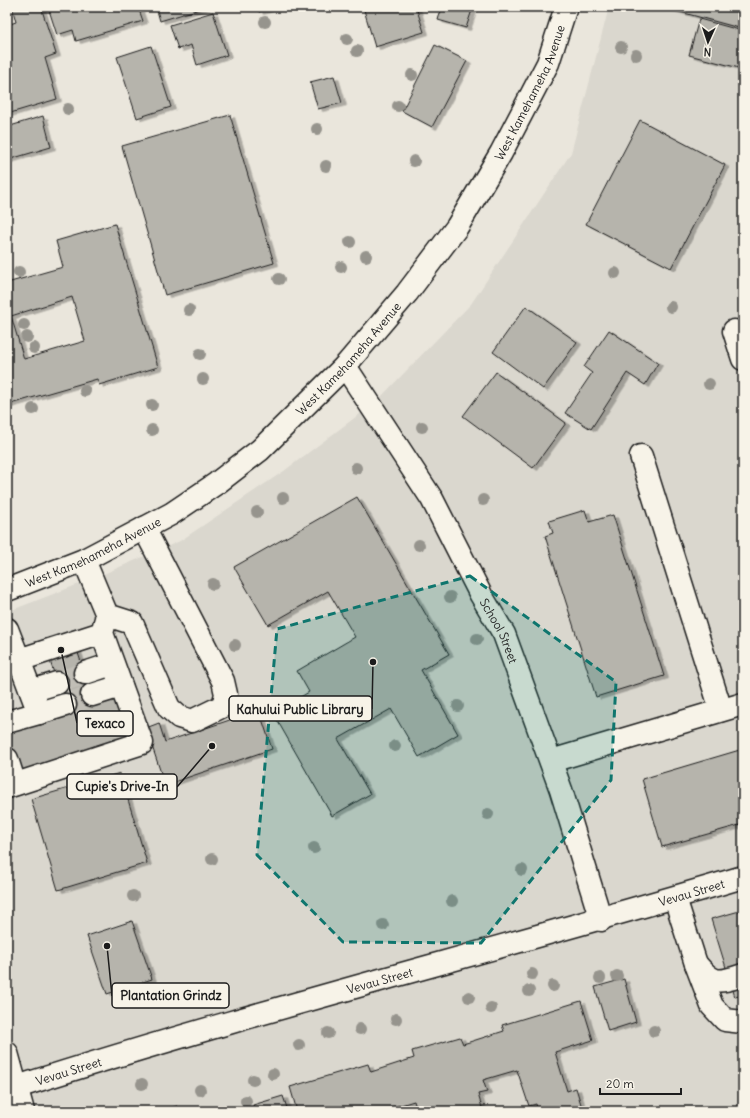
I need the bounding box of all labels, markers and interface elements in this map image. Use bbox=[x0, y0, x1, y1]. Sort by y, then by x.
north arrow bbox=[688, 22, 728, 62]
street label: West Kamehameha Avenue bbox=[491, 23, 567, 163]
text: N bbox=[703, 45, 712, 59]
street label: West Kamehameha Avenue bbox=[293, 299, 404, 418]
street label: West Kamehameha Avenue bbox=[23, 513, 163, 590]
street label: School Street bbox=[477, 595, 521, 665]
callout: Kahului Public Library bbox=[229, 696, 372, 721]
text: Kahului Public Library bbox=[236, 701, 364, 718]
callout: Texaco bbox=[77, 711, 133, 736]
text: Texaco bbox=[85, 715, 125, 732]
callout: Cupie's Drive-In bbox=[67, 774, 177, 799]
text: Cupie's Drive-In bbox=[75, 778, 169, 795]
street label: Vevau Street bbox=[657, 875, 726, 909]
street label: Vevau Street bbox=[345, 964, 414, 997]
callout: Plantation Grindz bbox=[112, 983, 229, 1008]
text: Plantation Grindz bbox=[120, 987, 223, 1004]
street label: Vevau Street bbox=[34, 1054, 103, 1088]
scale bar bbox=[600, 1070, 681, 1096]
text: 20 m bbox=[606, 1076, 634, 1091]

